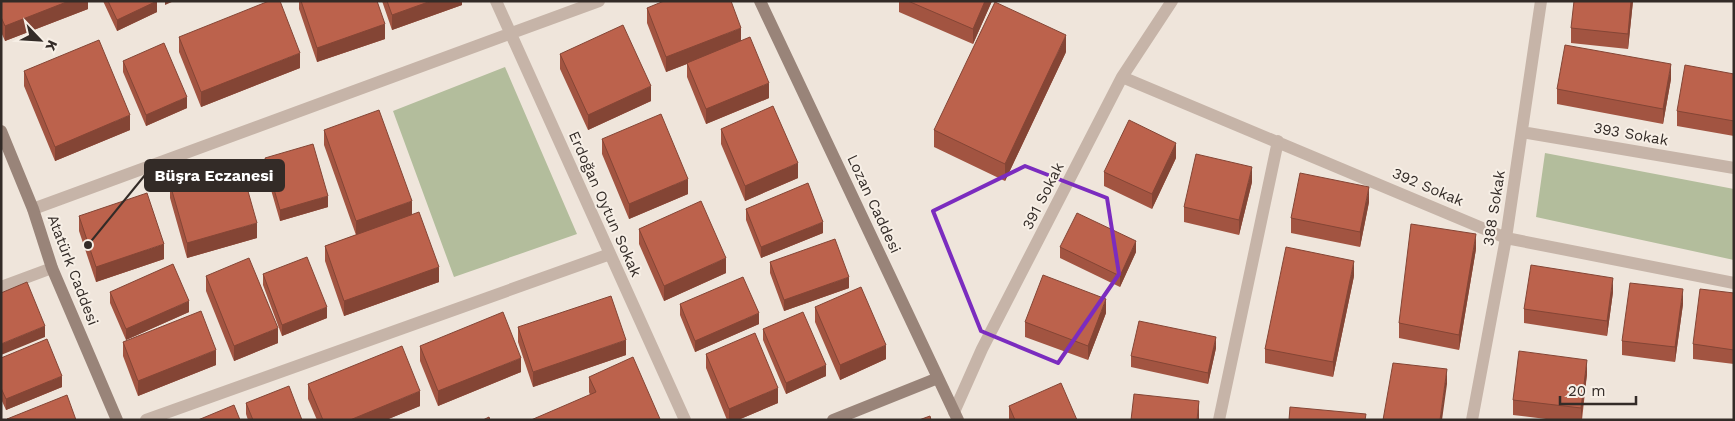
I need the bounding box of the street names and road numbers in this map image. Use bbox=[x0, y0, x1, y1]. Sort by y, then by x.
street label: 393 Sokak bbox=[1592, 119, 1670, 150]
street label: Erdoğan Oytun Sokak bbox=[565, 128, 645, 280]
street label: Lozan Caddesi bbox=[843, 152, 905, 256]
street label: 391 Sokak bbox=[1018, 159, 1068, 233]
street label: 392 Sokak bbox=[1390, 164, 1467, 210]
street label: 388 Sokak bbox=[1479, 168, 1509, 247]
street label: Atatürk Caddesi bbox=[44, 212, 102, 328]

